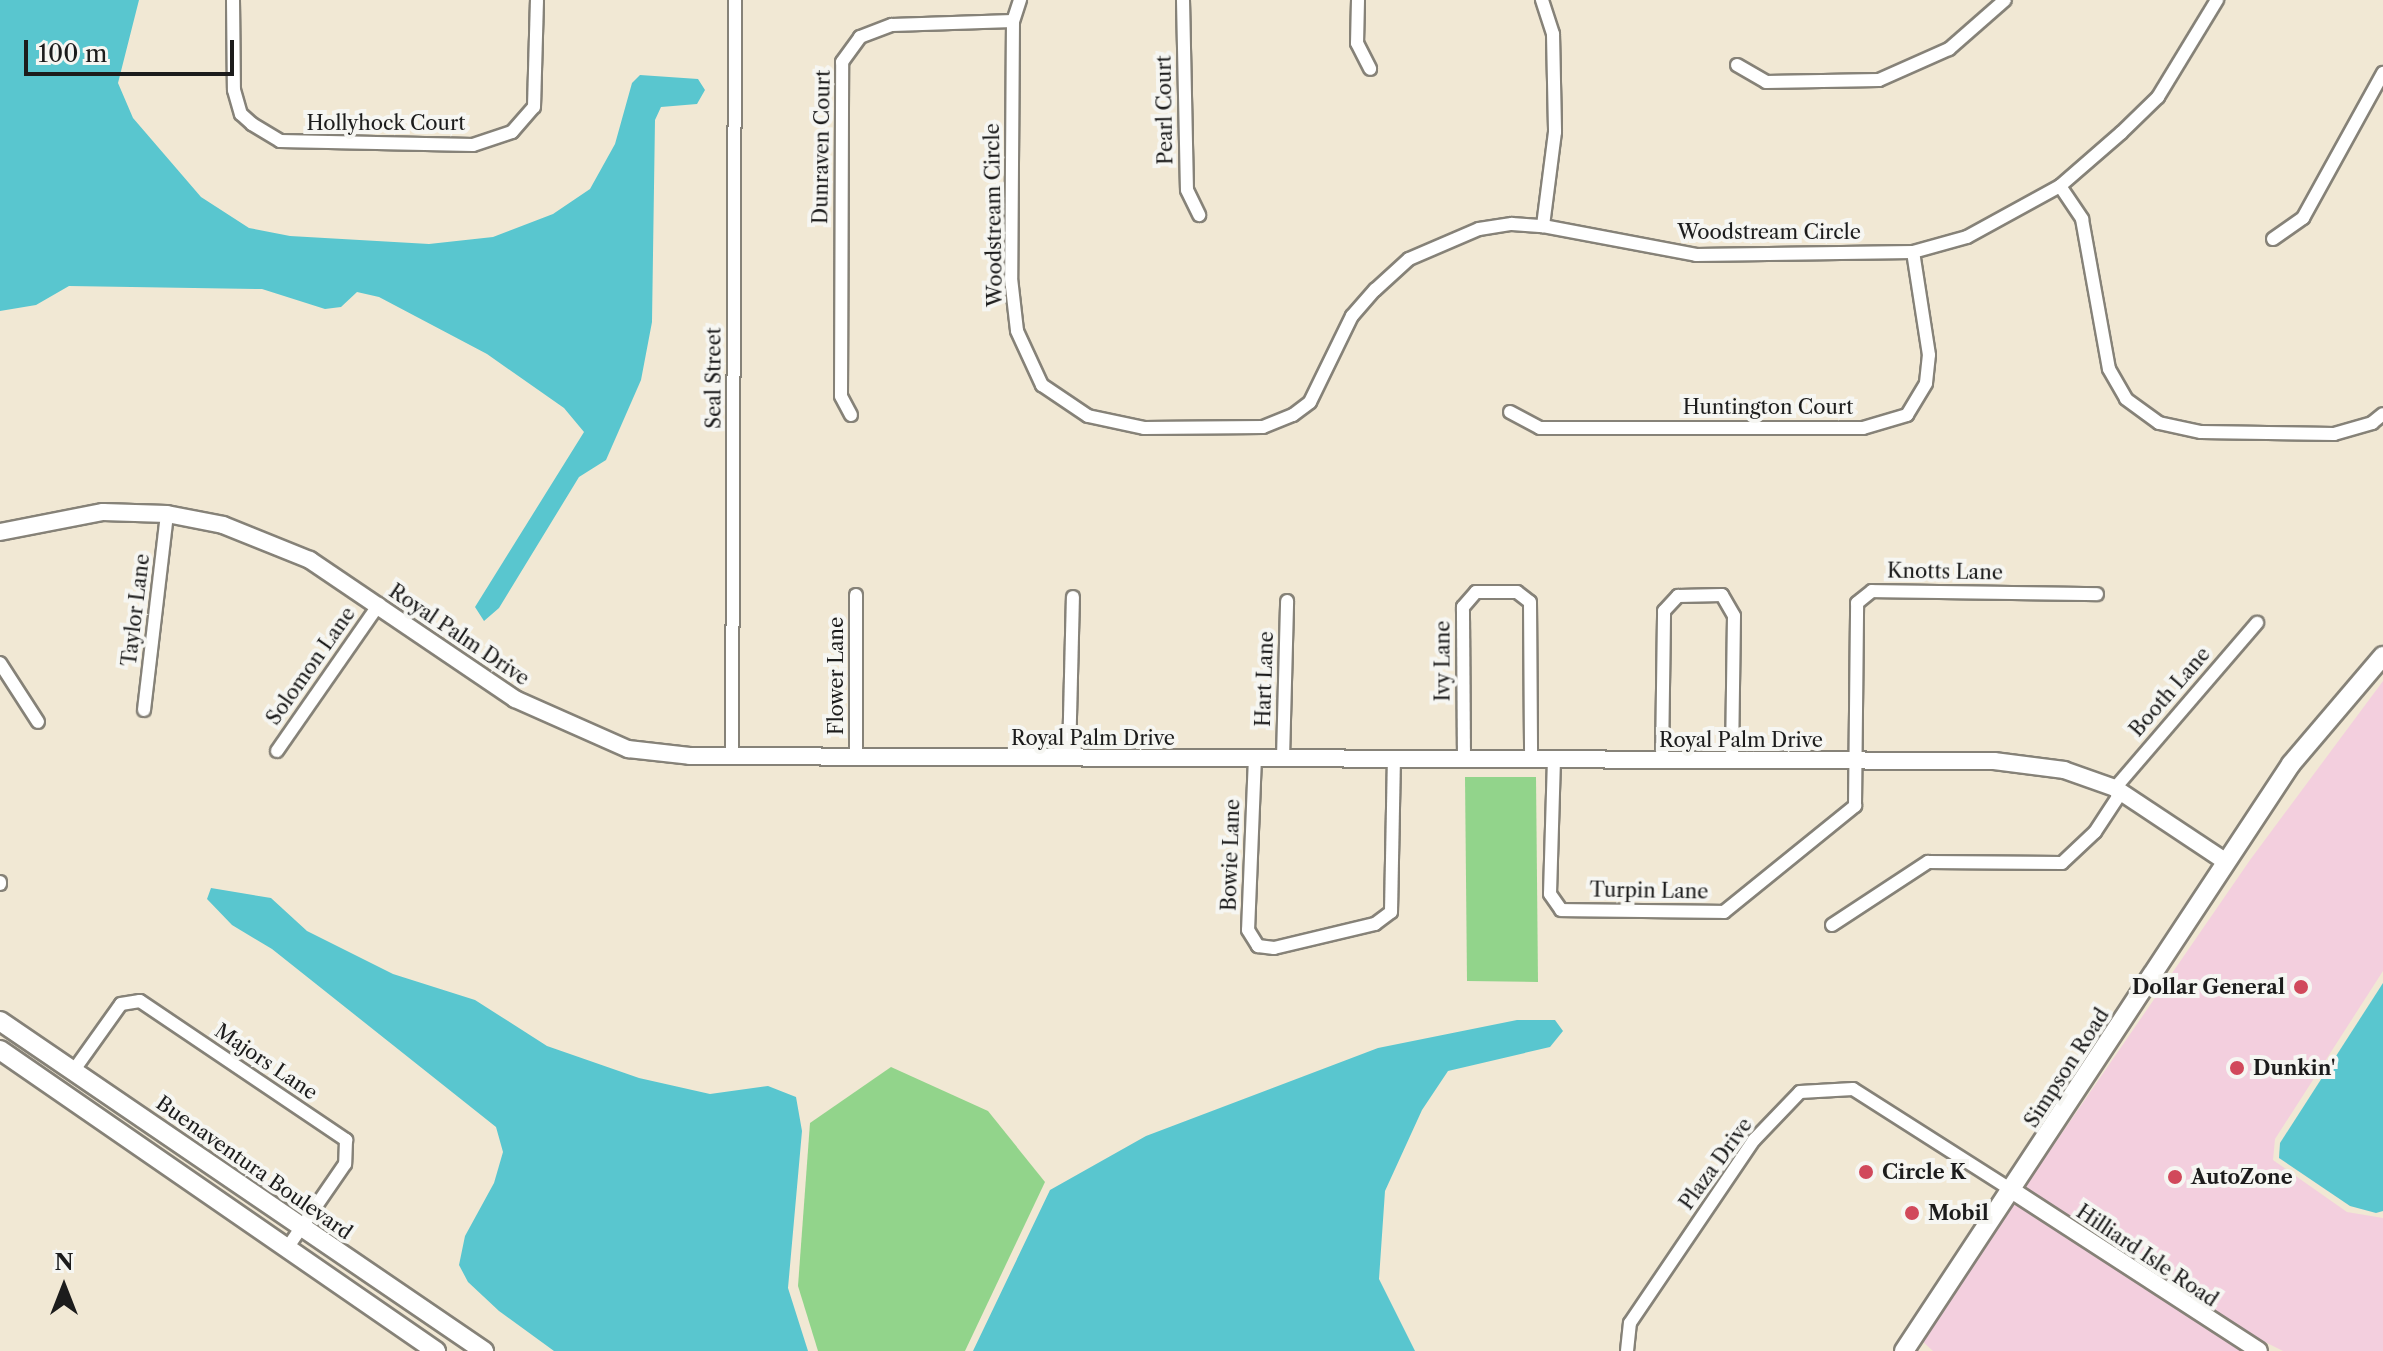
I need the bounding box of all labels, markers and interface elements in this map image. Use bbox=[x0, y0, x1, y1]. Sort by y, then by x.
scale bar bbox=[28, 24, 238, 74]
text: 100 m bbox=[38, 39, 107, 68]
street label: Pearl Court bbox=[1152, 55, 1178, 165]
street label: Dunraven Court bbox=[809, 70, 835, 224]
street label: Hollyhock Court bbox=[306, 111, 466, 135]
street label: Woodstream Circle bbox=[980, 123, 1008, 307]
street label: Woodstream Circle bbox=[1677, 220, 1861, 244]
street label: Seal Street bbox=[702, 327, 726, 429]
street label: Huntington Court bbox=[1683, 395, 1853, 419]
street label: Taylor Lane bbox=[117, 552, 155, 668]
street label: Knotts Lane bbox=[1887, 559, 2003, 585]
street label: Royal Palm Drive bbox=[384, 579, 534, 691]
street label: Solomon Lane bbox=[261, 602, 361, 730]
street label: Flower Lane bbox=[824, 617, 848, 735]
street label: Ivy Lane bbox=[1431, 620, 1455, 702]
street label: Hart Lane bbox=[1251, 631, 1279, 727]
street label: Booth Lane bbox=[2125, 642, 2215, 742]
street label: Royal Palm Drive bbox=[1011, 726, 1175, 750]
street label: Royal Palm Drive bbox=[1659, 728, 1823, 752]
street label: Bowie Lane bbox=[1217, 799, 1245, 911]
street label: Turpin Lane bbox=[1589, 878, 1709, 904]
place label: Dollar General bbox=[2132, 975, 2285, 999]
marker: Dollar General bbox=[2292, 978, 2310, 996]
street label: Simpson Road bbox=[2020, 1004, 2114, 1132]
street label: Majors Lane bbox=[210, 1019, 322, 1105]
place label: Dunkin' bbox=[2253, 1056, 2335, 1080]
marker: Dunkin' bbox=[2228, 1059, 2246, 1077]
street label: Buenaventura Boulevard bbox=[151, 1091, 357, 1245]
street label: Plaza Drive bbox=[1675, 1113, 1757, 1215]
place label: Circle K bbox=[1882, 1160, 1966, 1184]
marker: Circle K bbox=[1857, 1163, 1875, 1181]
place label: AutoZone bbox=[2191, 1165, 2293, 1189]
marker: AutoZone bbox=[2166, 1168, 2184, 1186]
street label: Hilliard Isle Road bbox=[2072, 1200, 2222, 1312]
place label: Mobil bbox=[1928, 1201, 1989, 1225]
marker: Mobil bbox=[1903, 1204, 1921, 1222]
north arrow bbox=[24, 1247, 104, 1327]
text: N bbox=[54, 1249, 74, 1276]

